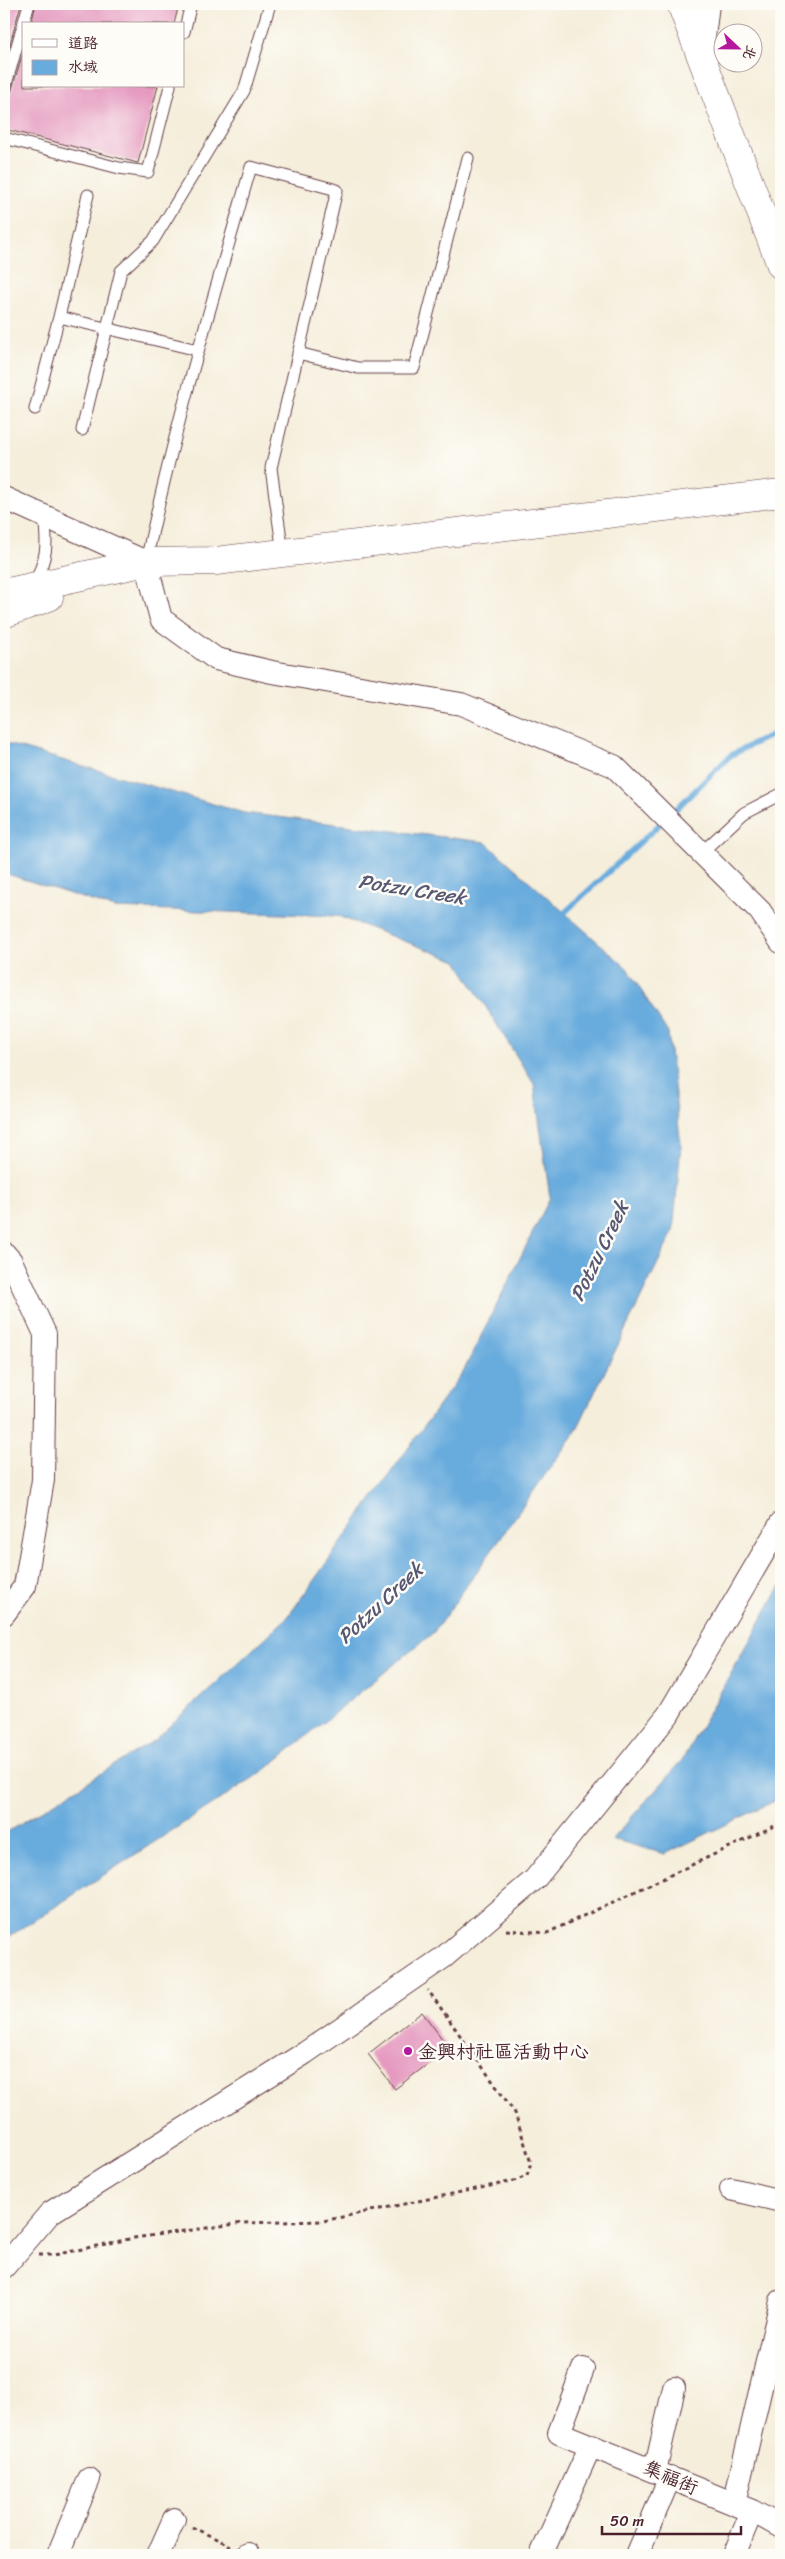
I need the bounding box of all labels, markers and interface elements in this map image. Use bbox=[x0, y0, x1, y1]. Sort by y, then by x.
legend bbox=[22, 22, 185, 88]
north arrow bbox=[712, 22, 762, 72]
text: 道路 bbox=[68, 30, 98, 56]
text: 北 bbox=[735, 42, 764, 64]
text: 水域 bbox=[68, 54, 98, 80]
water label: Potzu Creek bbox=[356, 864, 470, 916]
water label: Potzu Creek bbox=[560, 1193, 640, 1307]
water label: Potzu Creek bbox=[329, 1552, 433, 1653]
place label: 金興村社區活動中心 bbox=[418, 2035, 589, 2068]
marker: 金興村社區活動中心 bbox=[402, 2045, 414, 2057]
street label: 集福街 bbox=[638, 2451, 703, 2504]
scale bar bbox=[602, 2504, 741, 2536]
text: 50 m bbox=[610, 2508, 645, 2534]

